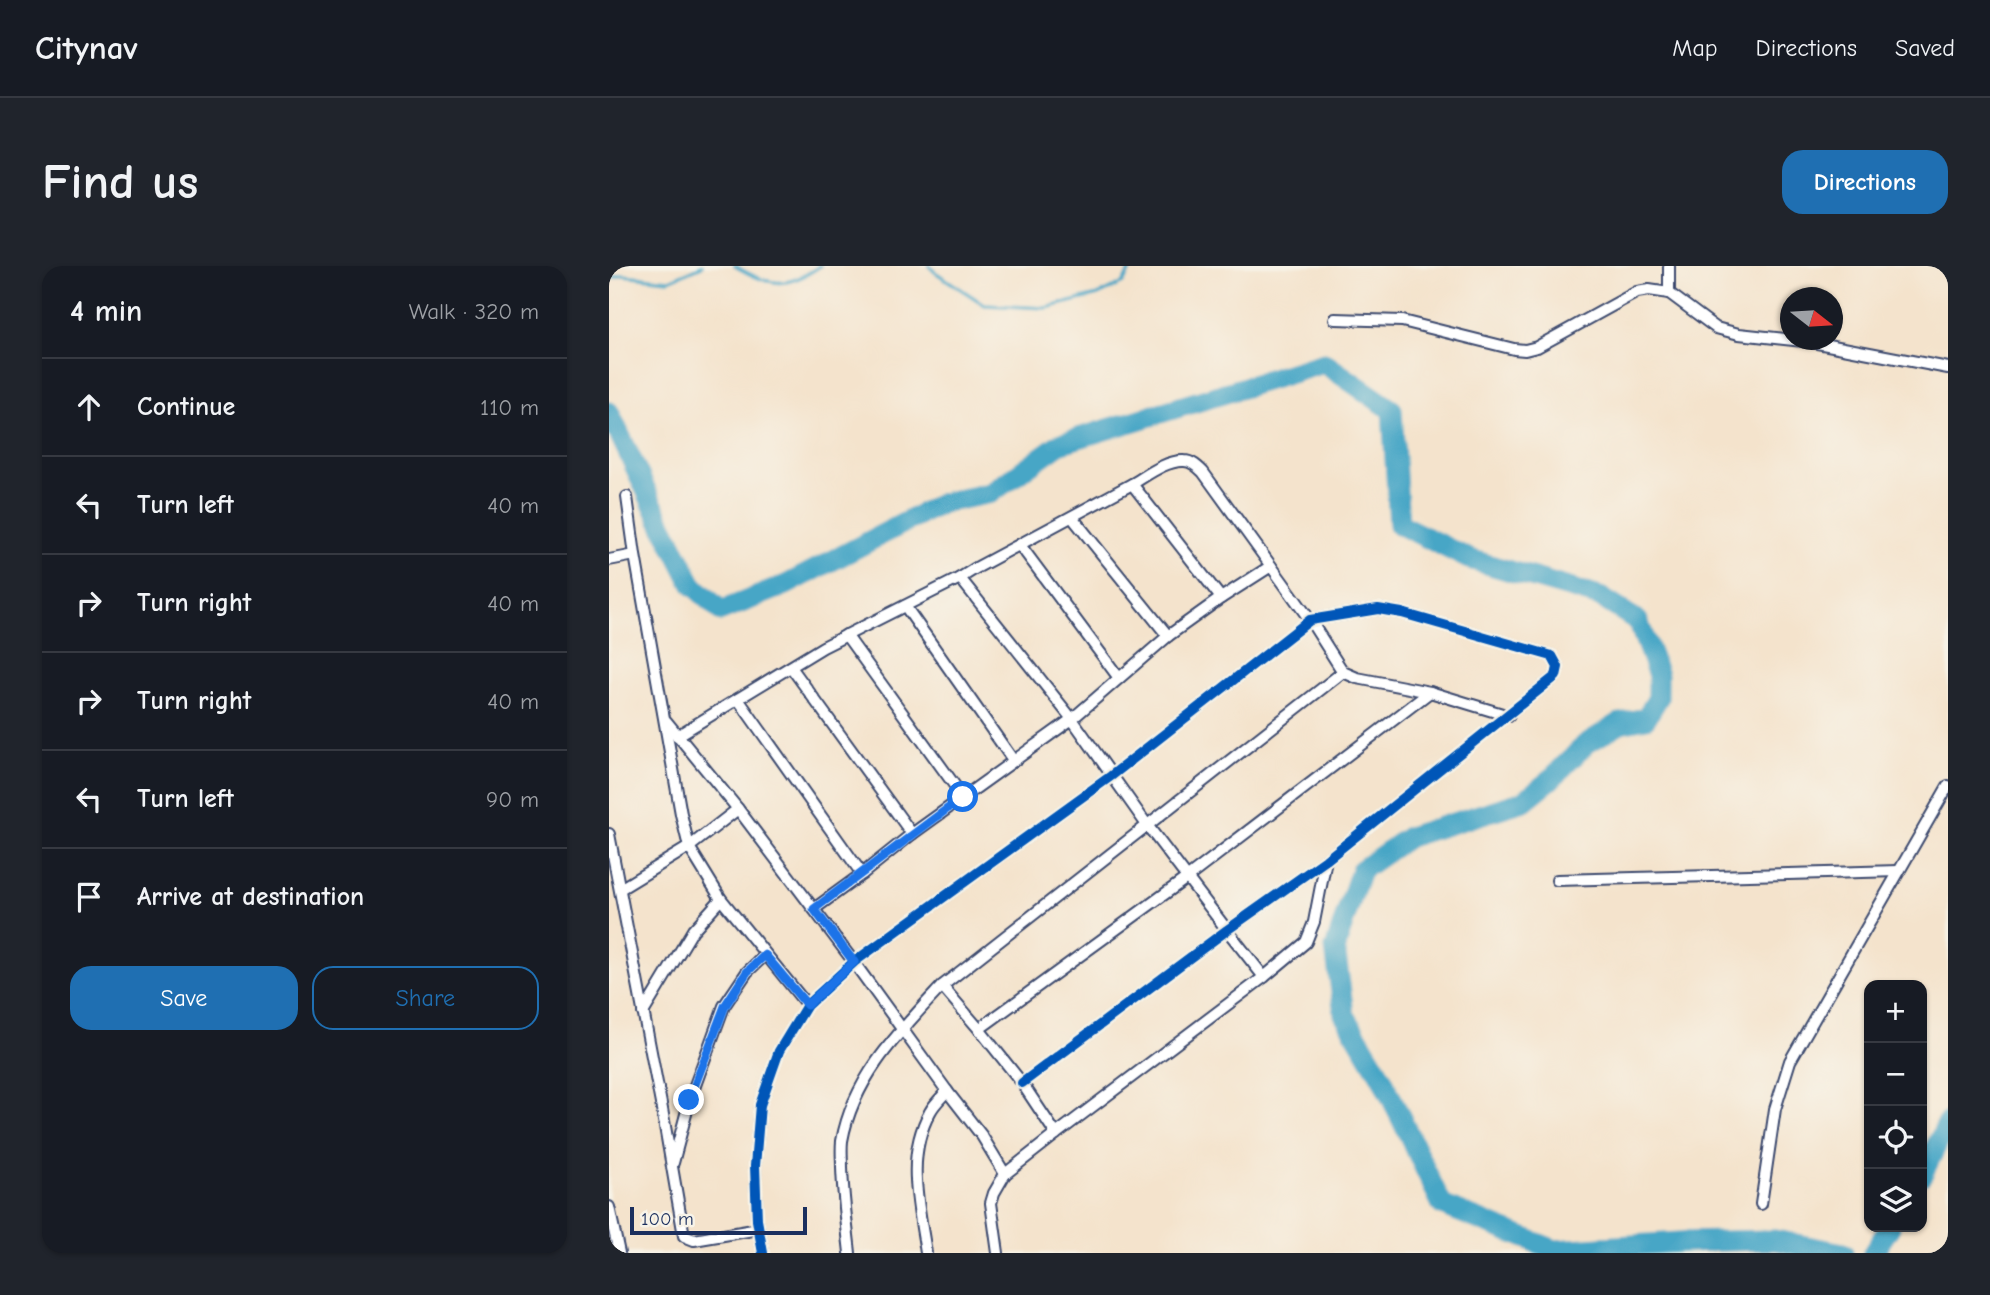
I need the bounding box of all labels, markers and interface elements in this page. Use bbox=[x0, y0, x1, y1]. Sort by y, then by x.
text: Citynav bbox=[35, 29, 138, 67]
text: Map bbox=[1672, 34, 1718, 62]
text: Directions bbox=[1756, 34, 1857, 62]
text: Saved bbox=[1895, 34, 1955, 62]
button: Directions bbox=[1782, 150, 1948, 214]
text: Find us bbox=[42, 154, 198, 210]
north arrow bbox=[1780, 287, 1843, 350]
text: 4 min bbox=[70, 294, 142, 329]
text: Walk · 320 m bbox=[409, 298, 539, 325]
icon: ahead bbox=[70, 388, 108, 426]
text: Continue bbox=[137, 392, 235, 422]
text: 110 m bbox=[480, 394, 539, 421]
icon: left bbox=[70, 486, 108, 524]
text: Turn left bbox=[137, 490, 234, 520]
text: 40 m bbox=[487, 492, 539, 519]
icon: right bbox=[70, 584, 108, 622]
text: Turn right bbox=[137, 588, 251, 618]
text: 40 m bbox=[487, 590, 539, 617]
icon: right bbox=[70, 682, 108, 720]
text: Turn right bbox=[137, 686, 251, 716]
text: 40 m bbox=[487, 688, 539, 715]
icon: left bbox=[70, 780, 108, 818]
route start bbox=[947, 781, 978, 812]
text: Turn left bbox=[137, 784, 234, 814]
text: 90 m bbox=[486, 786, 539, 813]
icon: arrive bbox=[70, 878, 108, 916]
text: Arrive at destination bbox=[137, 882, 364, 912]
button: Save bbox=[70, 966, 298, 1030]
button: Share bbox=[312, 966, 539, 1030]
map controls bbox=[1864, 980, 1927, 1232]
button: + bbox=[1864, 980, 1927, 1043]
button: − bbox=[1864, 1043, 1927, 1106]
route end bbox=[673, 1084, 704, 1115]
button: locate bbox=[1864, 1106, 1927, 1169]
button: layers bbox=[1864, 1169, 1927, 1232]
scale bar bbox=[630, 1204, 807, 1236]
text: 100 m bbox=[641, 1208, 694, 1230]

